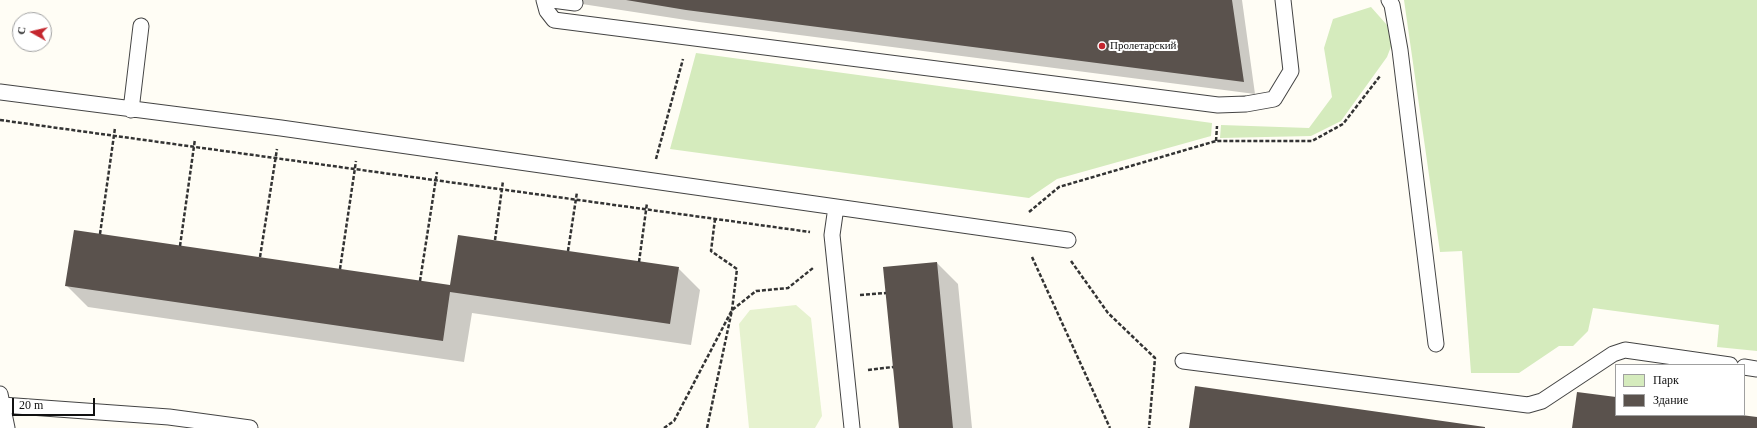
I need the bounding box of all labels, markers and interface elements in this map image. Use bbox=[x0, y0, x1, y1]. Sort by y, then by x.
north arrow bbox=[12, 12, 52, 52]
text: С bbox=[15, 26, 28, 35]
place label: Пролетарский bbox=[1110, 39, 1176, 53]
marker: Пролетарский bbox=[1097, 41, 1107, 51]
legend bbox=[1615, 364, 1745, 416]
text: Парк bbox=[1653, 373, 1679, 387]
scale bar bbox=[14, 390, 97, 416]
text: Здание bbox=[1653, 393, 1688, 407]
text: 20 m bbox=[19, 398, 43, 412]

